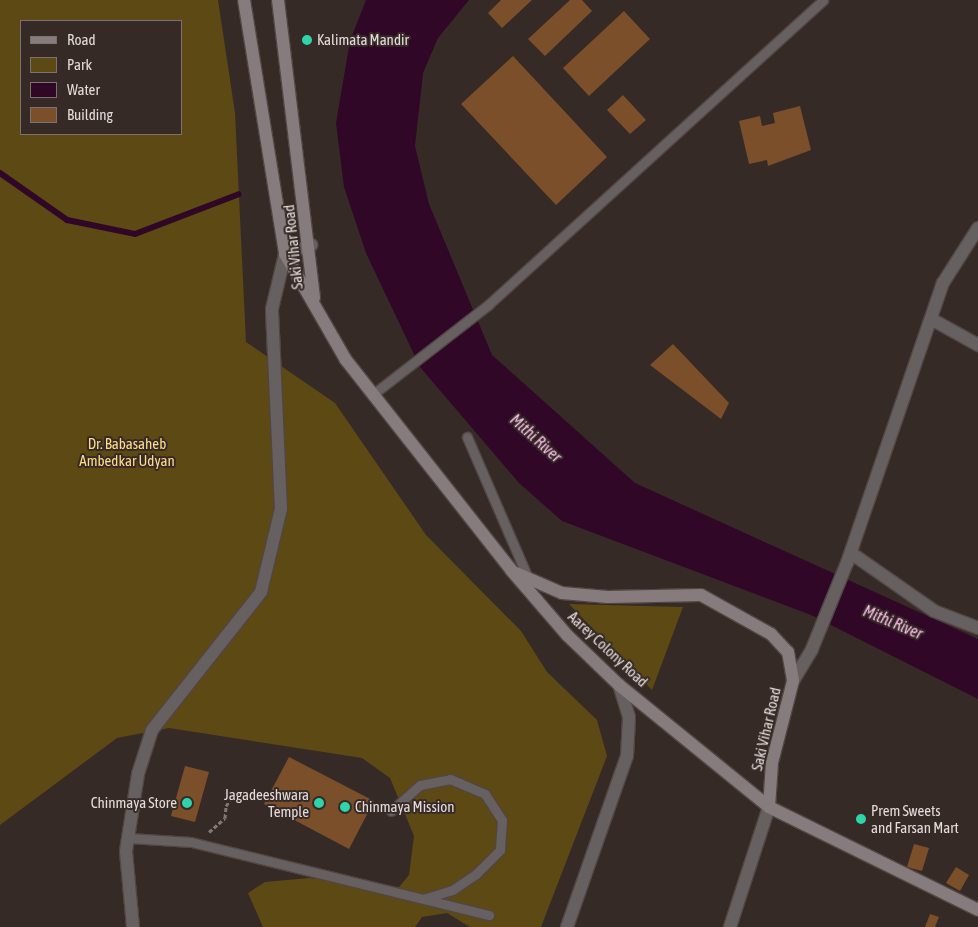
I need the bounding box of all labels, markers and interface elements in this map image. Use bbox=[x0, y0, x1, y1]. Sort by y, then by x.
legend bbox=[20, 20, 182, 135]
text: Road bbox=[67, 31, 96, 48]
place label: Kalimata Mandir bbox=[317, 31, 409, 49]
marker: Kalimata Mandir bbox=[301, 34, 313, 46]
text: Park bbox=[67, 56, 92, 73]
text: Water bbox=[67, 81, 100, 98]
text: Building bbox=[67, 106, 113, 123]
street label: Saki Vihar Road bbox=[280, 204, 306, 290]
water label: Mithi River bbox=[506, 410, 566, 466]
park label: Dr. Babasaheb Ambedkar Udyan bbox=[79, 434, 175, 469]
water label: Mithi River bbox=[860, 601, 926, 643]
street label: Aarey Colony Road bbox=[564, 607, 652, 691]
street label: Saki Vihar Road bbox=[748, 686, 784, 772]
place label: Jagadeeshwara Temple bbox=[224, 785, 309, 820]
place label: Chinmaya Store bbox=[91, 794, 177, 812]
marker: Chinmaya Store bbox=[181, 797, 193, 809]
marker: Jagadeeshwara Temple bbox=[313, 797, 325, 809]
place label: Chinmaya Mission bbox=[355, 798, 454, 816]
marker: Chinmaya Mission bbox=[339, 801, 351, 813]
place label: Prem Sweets and Farsan Mart bbox=[871, 801, 959, 836]
marker: Prem Sweets and Farsan Mart bbox=[855, 813, 867, 825]

